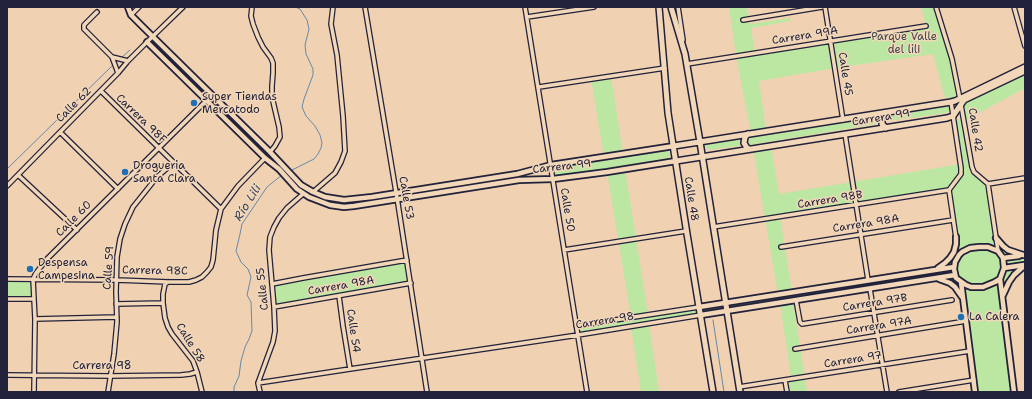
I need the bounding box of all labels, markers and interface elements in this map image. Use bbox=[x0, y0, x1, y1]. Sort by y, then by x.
street label: Carrera 99A bbox=[771, 24, 839, 48]
park label: Parque Valle del lili bbox=[871, 30, 937, 56]
street label: Calle 45 bbox=[835, 51, 855, 97]
street label: Calle 62 bbox=[54, 85, 94, 125]
place label: Super Tiendas Mercatodo bbox=[202, 90, 277, 116]
street label: Carrera 98F bbox=[113, 92, 169, 146]
marker: Super Tiendas Mercatodo bbox=[189, 98, 199, 108]
street label: Carrera 99 bbox=[851, 107, 911, 129]
street label: Calle 42 bbox=[965, 107, 985, 153]
street label: Carrera 99 bbox=[532, 157, 592, 177]
place label: Drogueria Santa Clara bbox=[133, 159, 196, 185]
marker: Drogueria Santa Clara bbox=[120, 167, 130, 177]
street label: Calle 53 bbox=[396, 175, 416, 221]
street label: Calle 48 bbox=[681, 176, 701, 222]
water label: Río Lili bbox=[231, 182, 265, 224]
street label: Calle 50 bbox=[557, 187, 577, 233]
street label: Carrera 98B bbox=[797, 188, 863, 212]
street label: Calle 60 bbox=[53, 198, 95, 240]
street label: Carrera 98A bbox=[832, 212, 900, 236]
street label: Calle 59 bbox=[101, 246, 117, 290]
place label: Despensa Campesina bbox=[38, 256, 95, 282]
marker: Despensa Campesina bbox=[25, 264, 35, 274]
street label: Carrera 98C bbox=[122, 264, 188, 278]
street label: Calle 55 bbox=[254, 267, 272, 311]
street label: Carrera 98A bbox=[307, 274, 375, 298]
street label: Carrera 97B bbox=[842, 291, 908, 315]
street label: Calle 54 bbox=[343, 308, 363, 354]
street label: Carrera 98 bbox=[575, 310, 635, 332]
place label: La Calera bbox=[969, 310, 1019, 324]
marker: La Calera bbox=[956, 312, 966, 322]
street label: Carrera 97A bbox=[845, 314, 913, 338]
street label: Calle 58 bbox=[173, 321, 207, 365]
street label: Carrera 97 bbox=[823, 349, 883, 371]
street label: Carrera 98 bbox=[72, 359, 132, 373]

